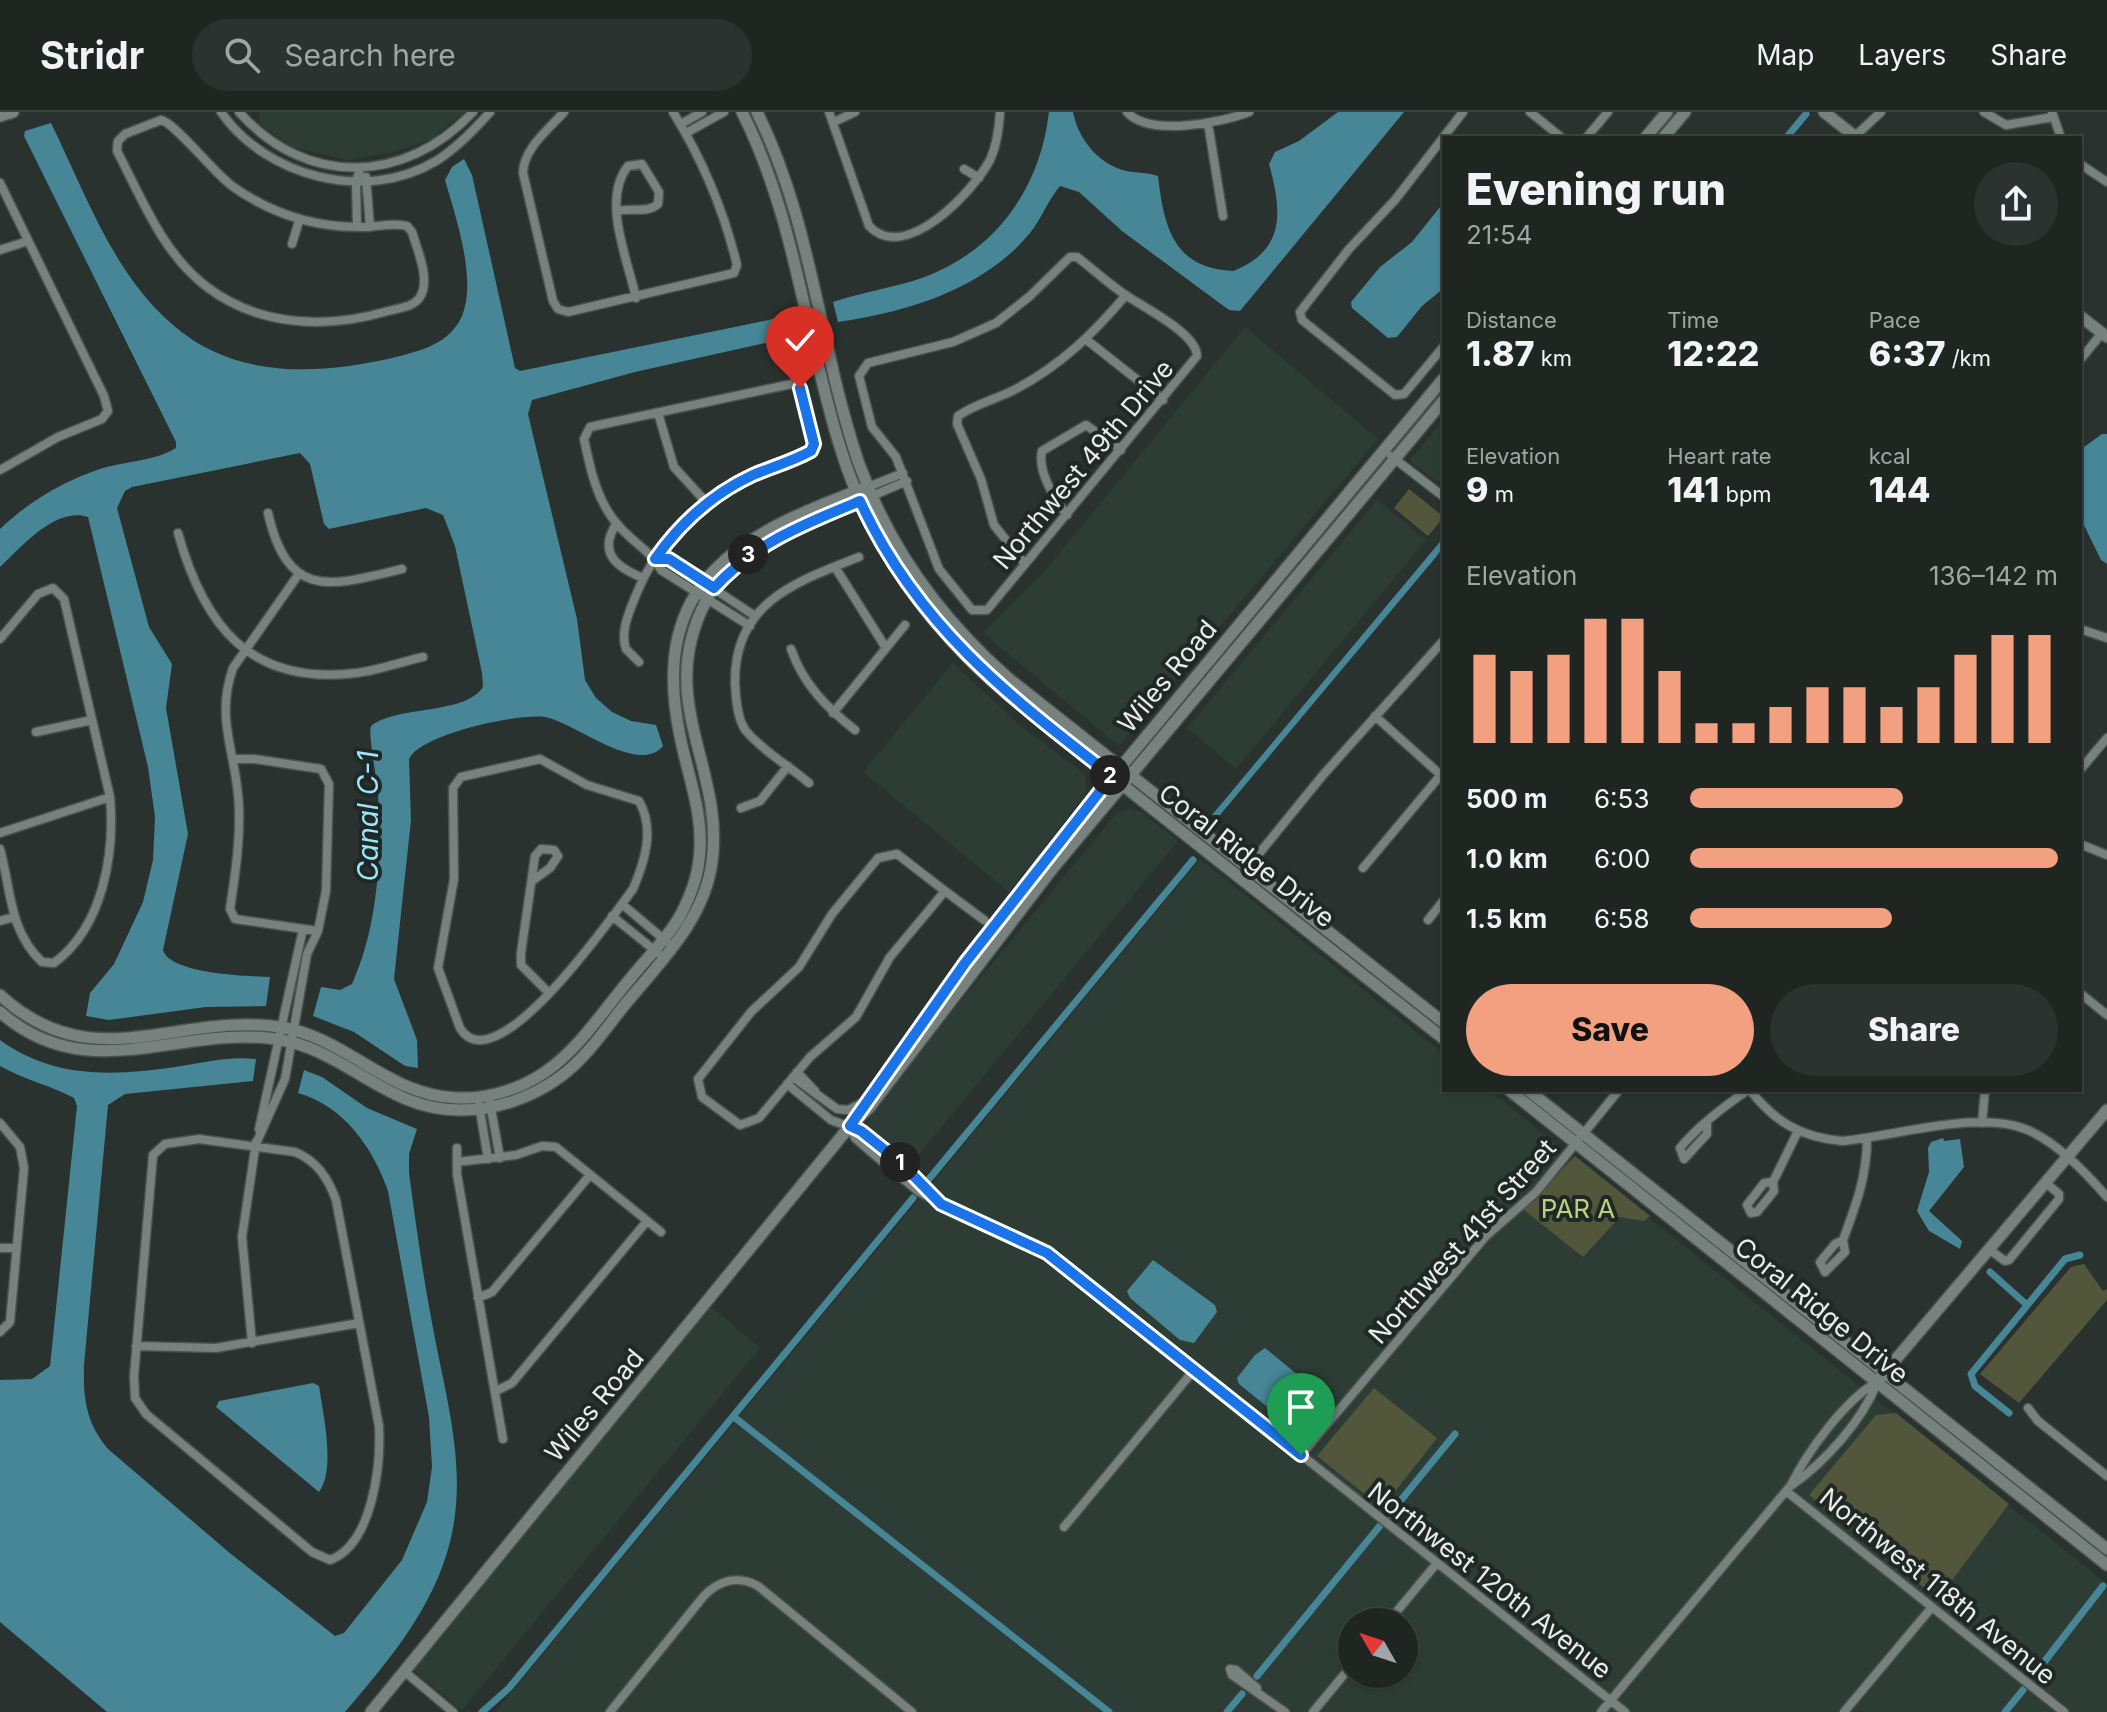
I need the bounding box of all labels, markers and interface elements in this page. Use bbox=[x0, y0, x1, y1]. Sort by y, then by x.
search box bbox=[192, 19, 752, 91]
text: Stridr bbox=[40, 32, 144, 78]
icon: search bbox=[220, 33, 264, 77]
text: Search here bbox=[284, 37, 456, 73]
text: Map bbox=[1756, 38, 1814, 72]
text: Layers bbox=[1858, 38, 1946, 72]
text: Share bbox=[1990, 38, 2067, 72]
text: Evening run bbox=[1466, 162, 1726, 216]
button: share bbox=[1974, 162, 2058, 246]
text: 21:54 bbox=[1466, 219, 1533, 250]
pin bbox=[766, 306, 834, 388]
text: Distance bbox=[1466, 307, 1557, 333]
text: Time bbox=[1667, 307, 1719, 333]
text: Pace bbox=[1869, 307, 1920, 333]
icon: check bbox=[778, 318, 822, 362]
text: 1.87 bbox=[1466, 333, 1535, 374]
text: 12:22 bbox=[1667, 333, 1759, 374]
text: 6:37 bbox=[1869, 333, 1945, 374]
text: km bbox=[1535, 345, 1572, 371]
text: /km bbox=[1945, 345, 1991, 371]
street label: Northwest 49th Drive bbox=[986, 353, 1180, 575]
text: Elevation bbox=[1466, 443, 1560, 469]
text: Heart rate bbox=[1667, 443, 1772, 469]
text: kcal bbox=[1869, 443, 1911, 469]
text: 9 bbox=[1466, 469, 1489, 510]
text: 141 bbox=[1667, 469, 1719, 510]
text: 144 bbox=[1869, 469, 1930, 510]
text: m bbox=[1489, 481, 1514, 507]
text: bpm bbox=[1719, 481, 1772, 507]
pin: 3 bbox=[728, 534, 768, 574]
text: 3 bbox=[741, 541, 755, 567]
text: Elevation bbox=[1466, 560, 1577, 591]
text: 136–142 m bbox=[1929, 560, 2058, 591]
street label: Wiles Road bbox=[1111, 614, 1223, 738]
water label: Canal C-1 bbox=[351, 750, 385, 881]
pin: 2 bbox=[1090, 755, 1130, 795]
text: 2 bbox=[1103, 762, 1117, 788]
street label: Coral Ridge Drive bbox=[1153, 777, 1341, 933]
text: 500 m bbox=[1466, 783, 1548, 814]
text: 6:53 bbox=[1594, 783, 1649, 814]
text: 1.0 km bbox=[1466, 843, 1548, 874]
text: 6:00 bbox=[1594, 843, 1650, 874]
text: 1.5 km bbox=[1466, 903, 1547, 934]
text: 6:58 bbox=[1594, 903, 1650, 934]
button: Save bbox=[1466, 984, 1754, 1076]
button: Share bbox=[1770, 984, 2058, 1076]
street label: Northwest 41st Street bbox=[1362, 1132, 1562, 1350]
pin: 1 bbox=[880, 1142, 920, 1182]
text: 1 bbox=[895, 1149, 905, 1175]
park label: PAR A bbox=[1541, 1193, 1615, 1224]
street label: Coral Ridge Drive bbox=[1729, 1230, 1915, 1390]
street label: Wiles Road bbox=[538, 1343, 650, 1467]
pin bbox=[1267, 1373, 1335, 1455]
icon: arrive bbox=[1279, 1385, 1323, 1429]
street label: Northwest 120th Avenue bbox=[1362, 1475, 1618, 1685]
street label: Northwest 118th Avenue bbox=[1814, 1481, 2062, 1691]
north arrow bbox=[1338, 1608, 1418, 1688]
map controls bbox=[1338, 1608, 1418, 1688]

